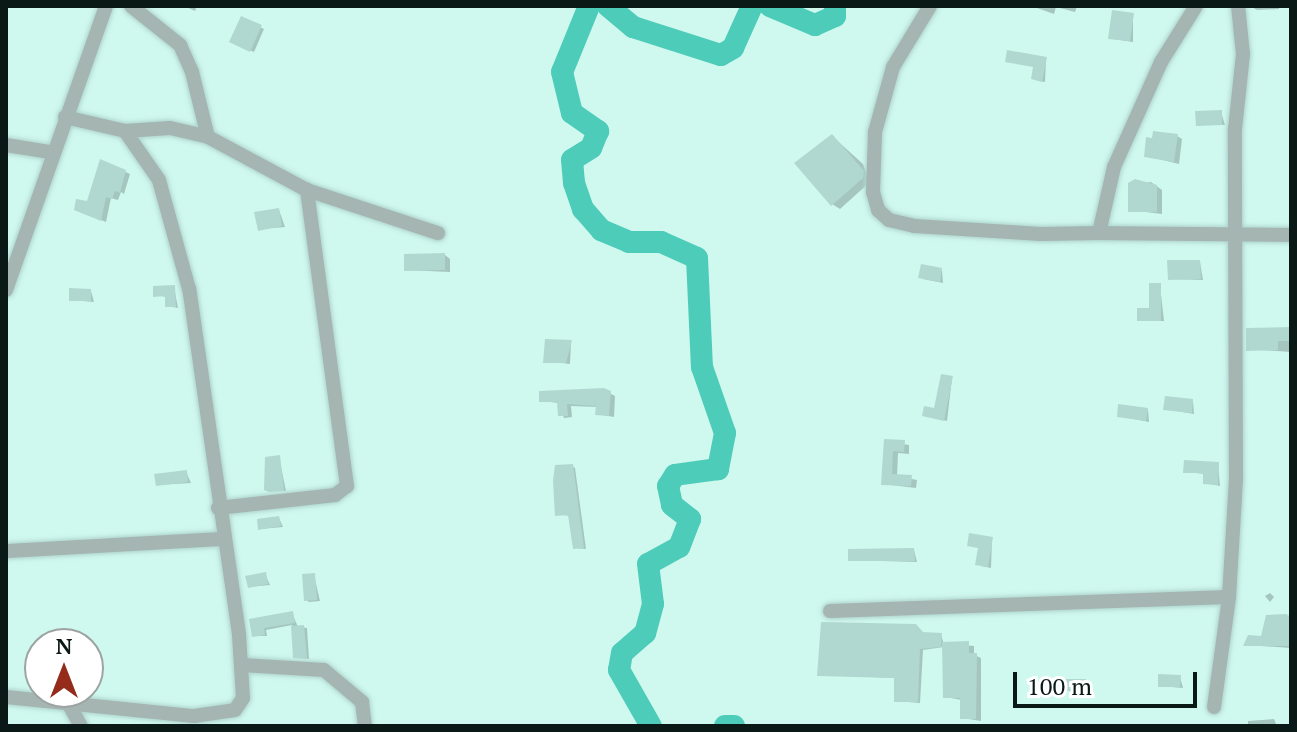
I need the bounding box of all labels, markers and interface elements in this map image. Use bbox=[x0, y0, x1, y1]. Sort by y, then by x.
north arrow bbox=[24, 628, 104, 708]
text: N bbox=[56, 631, 72, 660]
scale bar bbox=[1017, 656, 1201, 706]
text: 100 m bbox=[1027, 670, 1092, 702]

